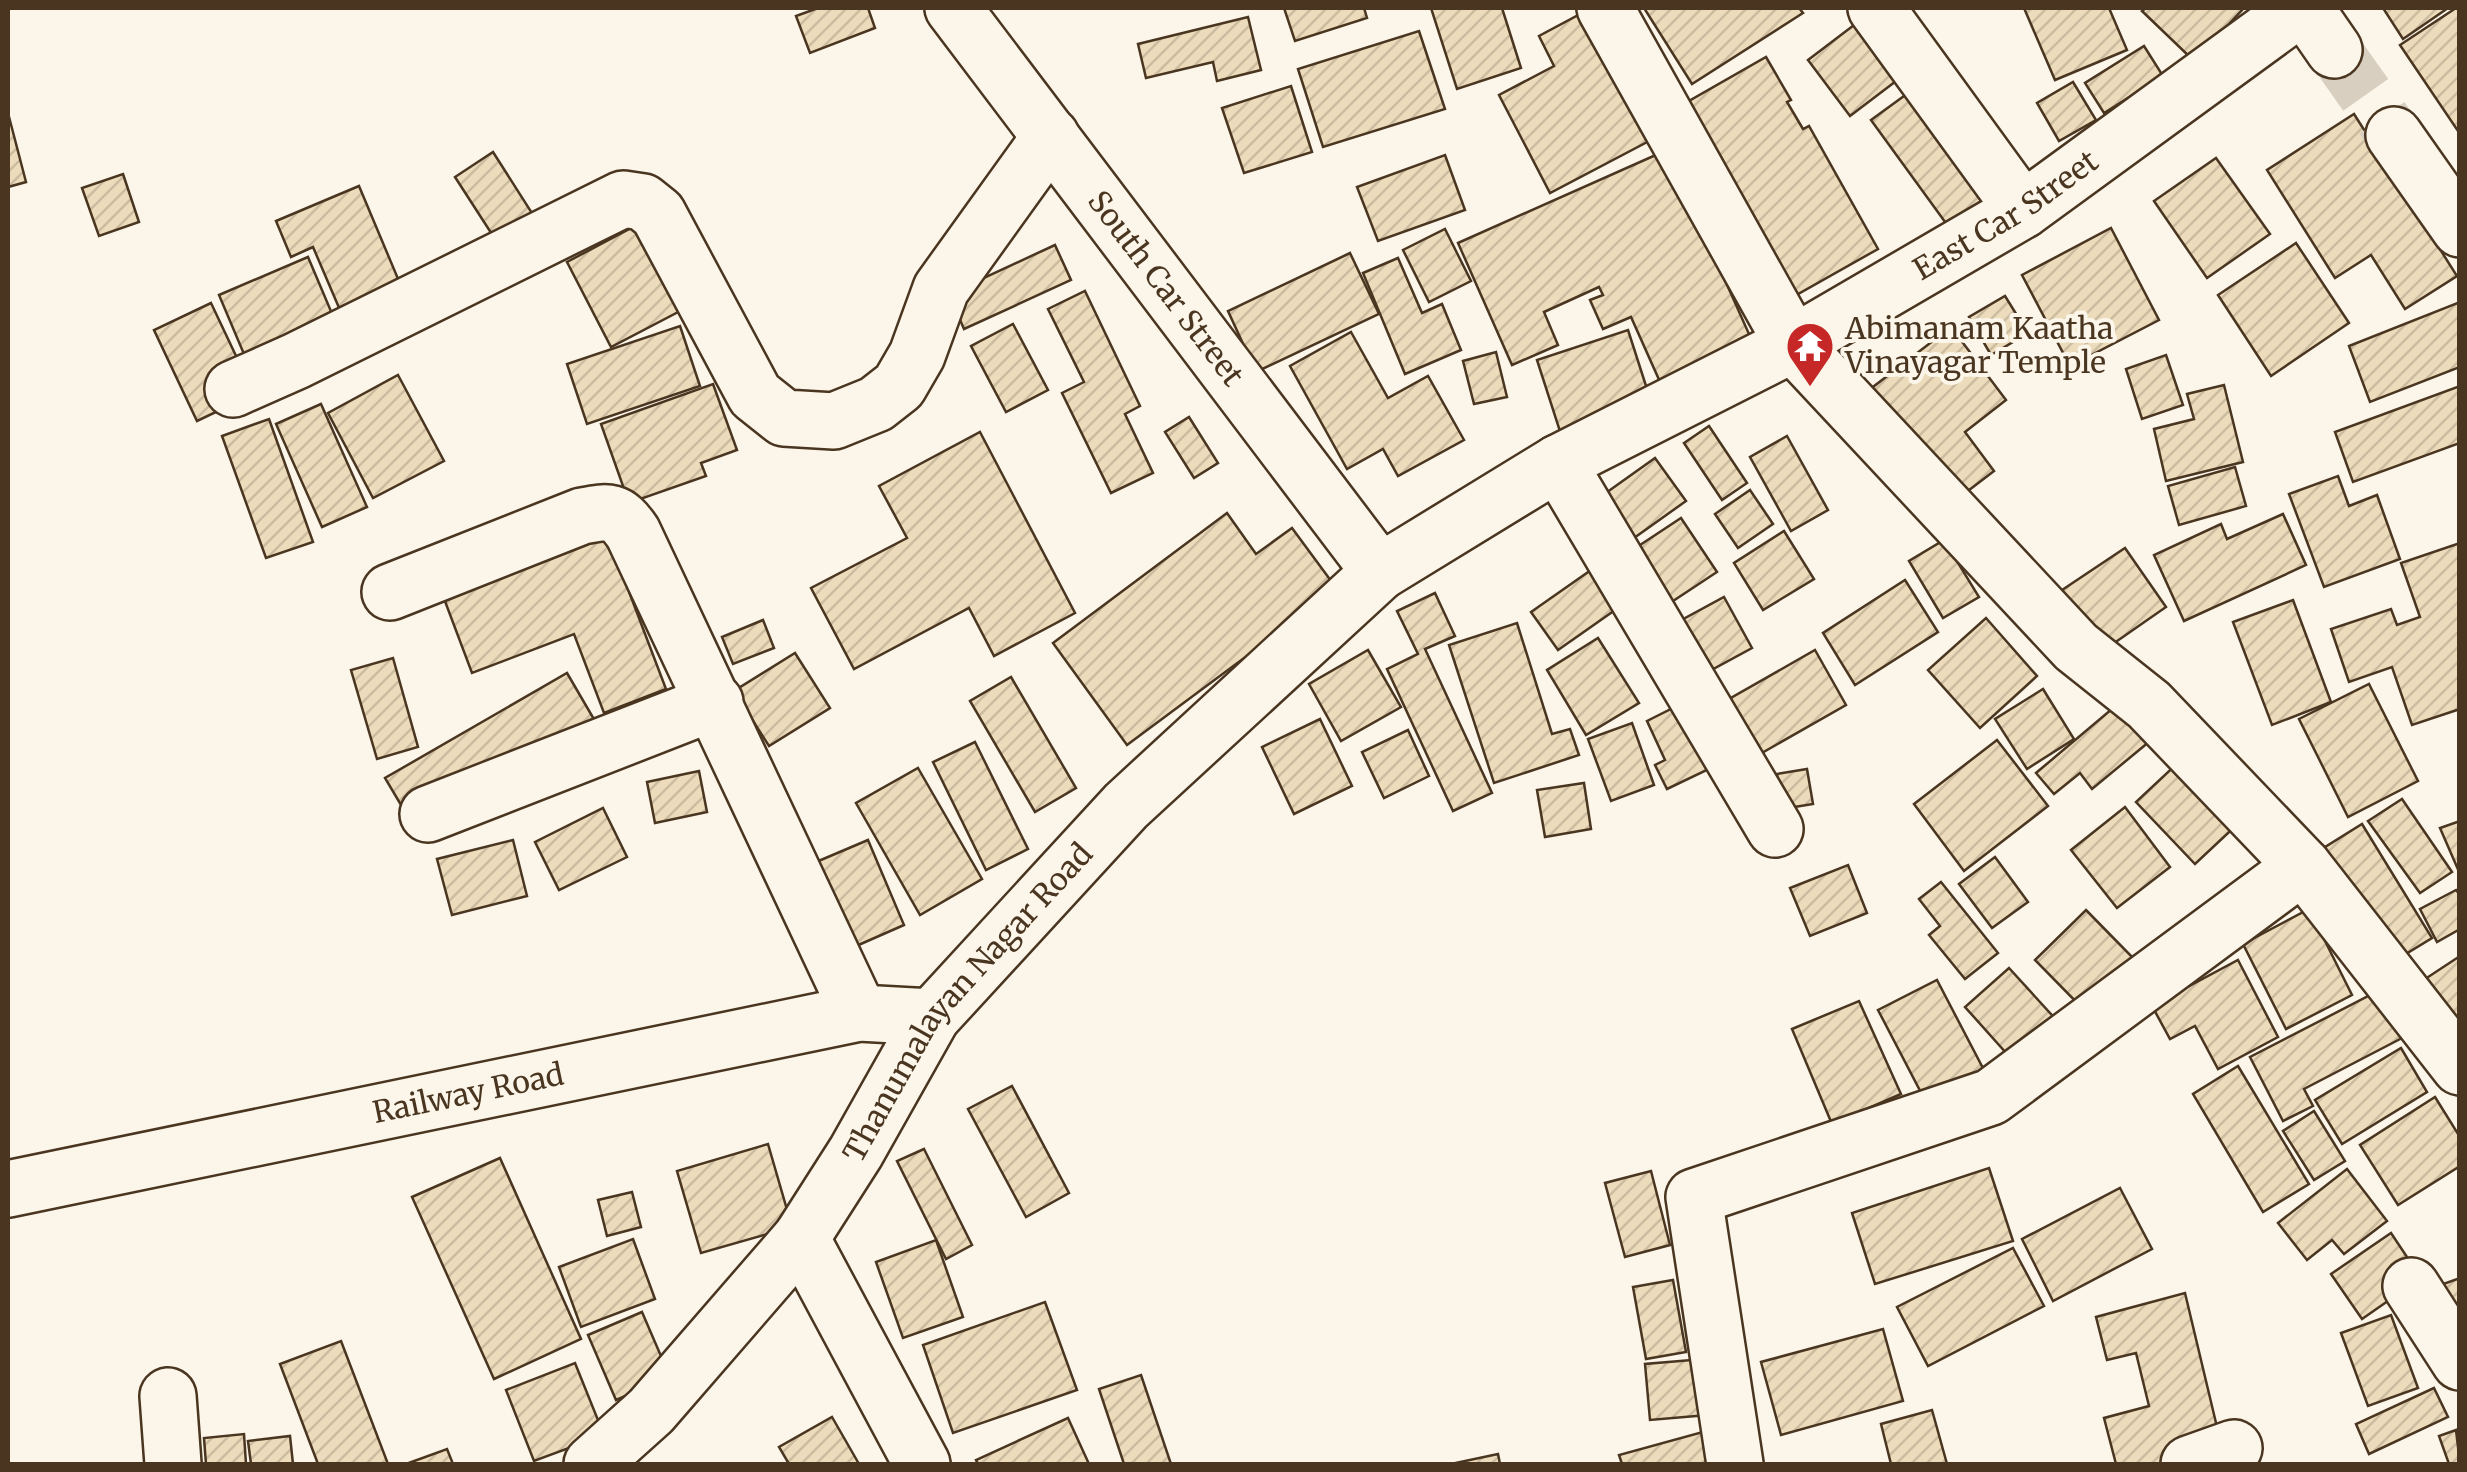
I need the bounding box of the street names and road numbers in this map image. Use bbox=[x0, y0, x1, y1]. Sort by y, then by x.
street label: East Car Street bbox=[1906, 142, 2105, 288]
street label: South Car Street bbox=[1080, 183, 1253, 393]
street label: Thanumalayan Nagar Road bbox=[834, 835, 1100, 1168]
street label: Railway Road bbox=[369, 1055, 567, 1131]

